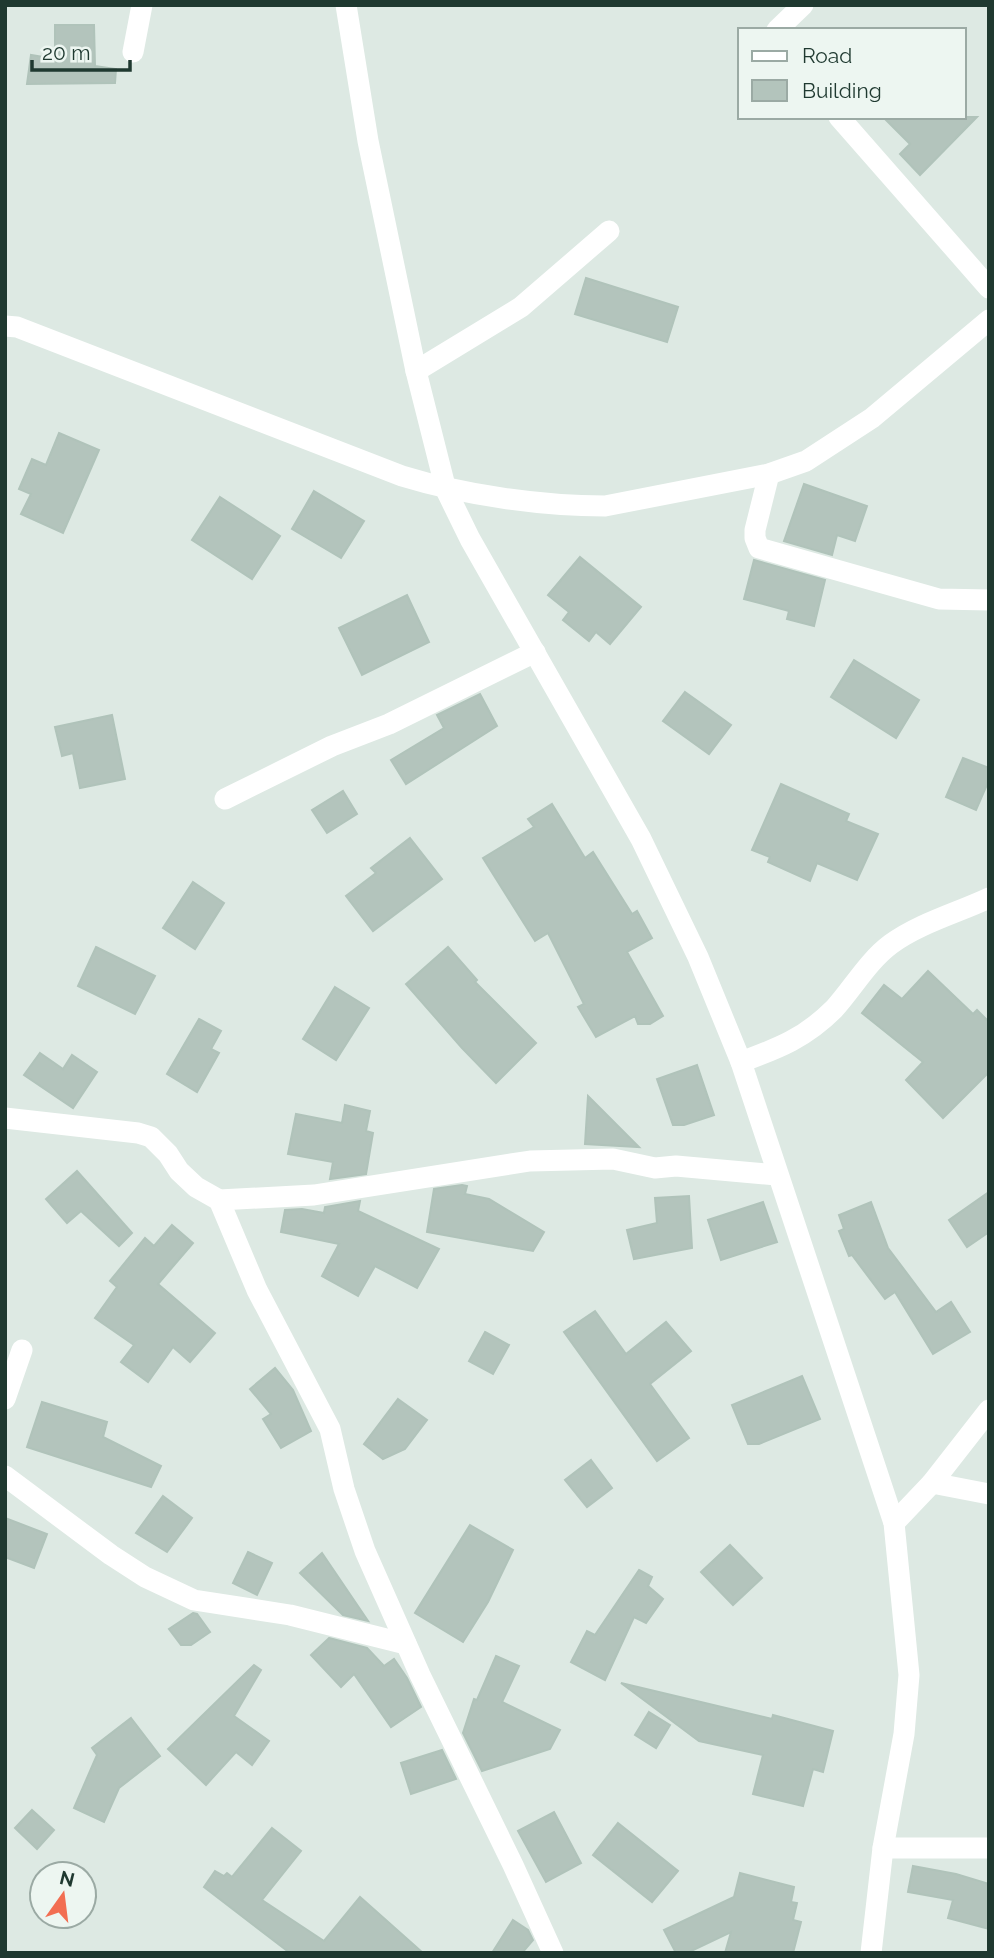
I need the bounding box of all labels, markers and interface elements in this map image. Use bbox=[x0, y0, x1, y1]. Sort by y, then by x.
scale bar bbox=[32, 28, 130, 72]
legend bbox=[738, 28, 966, 119]
text: 20 m bbox=[42, 40, 90, 65]
text: Road bbox=[802, 43, 852, 68]
text: Building bbox=[802, 78, 882, 103]
north arrow bbox=[28, 1860, 98, 1930]
text: N bbox=[57, 1866, 77, 1891]

